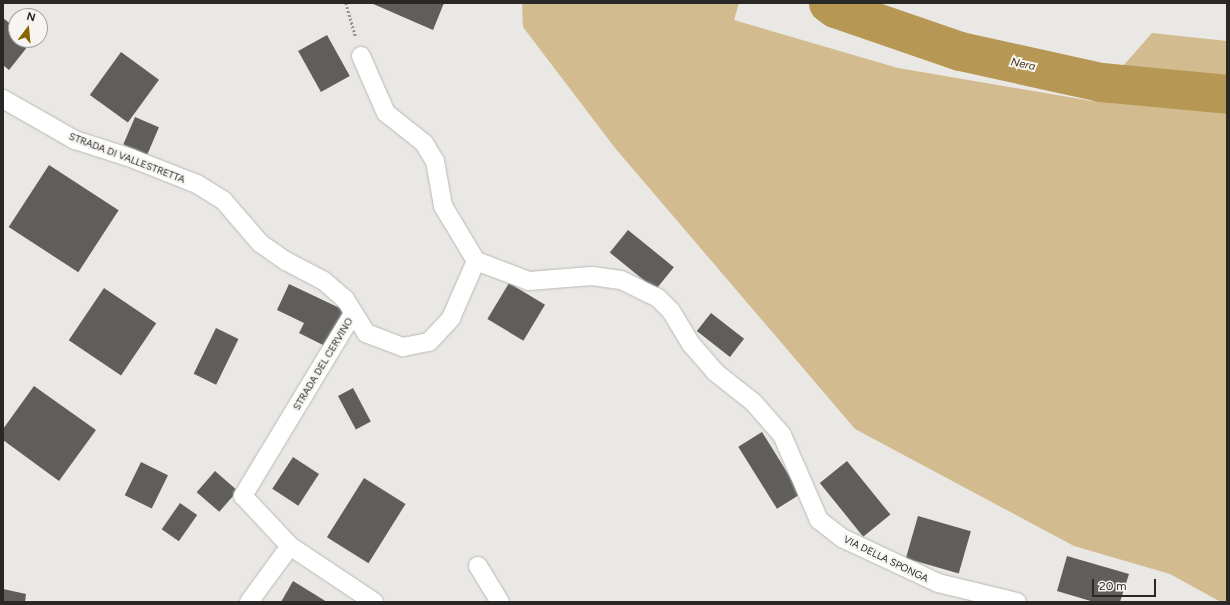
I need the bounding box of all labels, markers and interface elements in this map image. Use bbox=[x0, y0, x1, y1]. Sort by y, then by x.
north arrow bbox=[8, 8, 48, 48]
text: N bbox=[25, 10, 37, 24]
water label: Nera bbox=[1010, 56, 1036, 74]
street label: STRADA DI VALLESTRETTA bbox=[67, 130, 187, 186]
street label: STRADA DEL CERVINO bbox=[291, 316, 355, 412]
street label: VIA DELLA SPONGA bbox=[842, 533, 930, 585]
scale bar bbox=[1094, 571, 1158, 597]
text: 20 m bbox=[1099, 579, 1127, 593]

